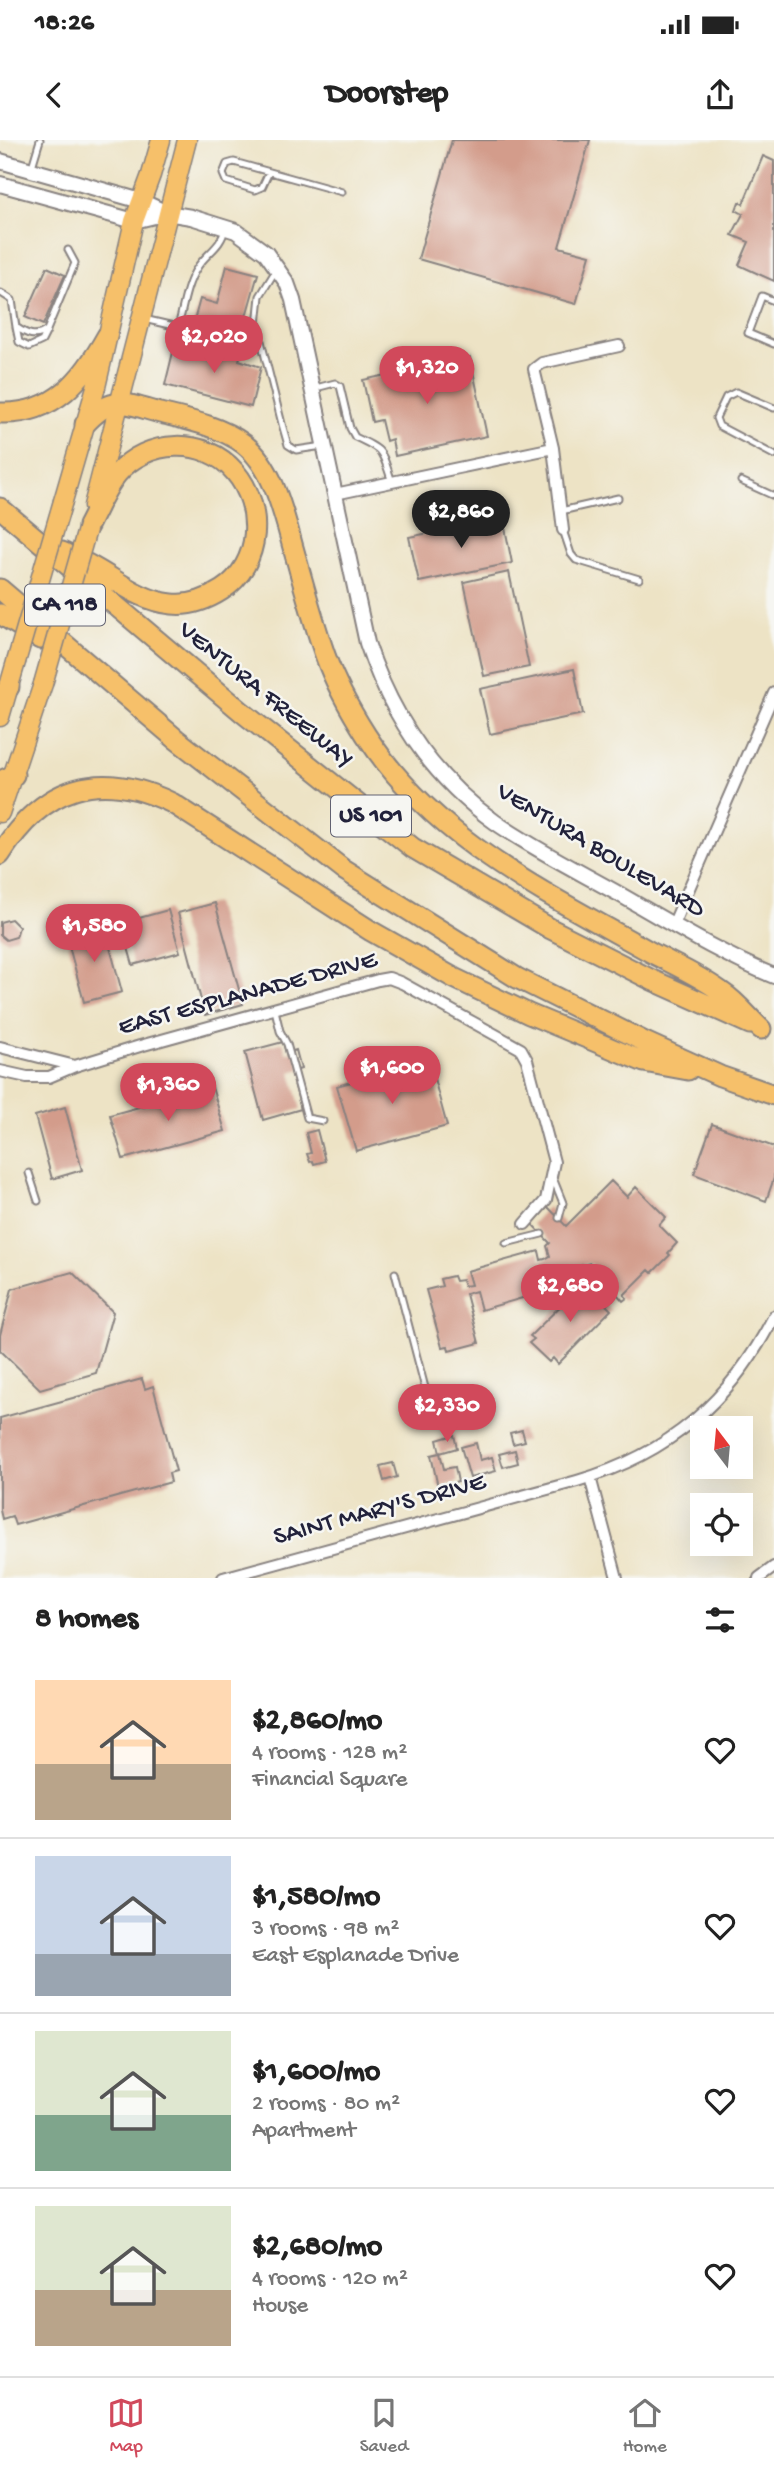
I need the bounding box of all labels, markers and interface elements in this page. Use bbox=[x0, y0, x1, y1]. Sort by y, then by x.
text: 18:26 bbox=[35, 9, 94, 40]
icon: back bbox=[35, 76, 73, 114]
text: Doorstep bbox=[326, 76, 448, 114]
icon: share bbox=[701, 76, 739, 114]
pin: $2,020 bbox=[157, 316, 271, 375]
text: $2,020 bbox=[181, 324, 247, 351]
pin: $1,320 bbox=[370, 346, 484, 406]
text: $1,320 bbox=[395, 355, 459, 382]
pin: $2,860 bbox=[404, 490, 518, 550]
text: $2,860 bbox=[428, 499, 494, 526]
road number: CA 118 bbox=[25, 584, 105, 626]
street label: VENTURA FREEWAY bbox=[170, 615, 359, 776]
street label: VENTURA BOULEVARD bbox=[489, 777, 710, 927]
road number: US 101 bbox=[331, 796, 411, 836]
pin: $1,580 bbox=[37, 904, 151, 964]
text: $1,580 bbox=[62, 913, 126, 940]
street label: EAST ESPLANADE DRIVE bbox=[115, 945, 381, 1044]
pin: $1,600 bbox=[335, 1046, 449, 1106]
text: $1,600 bbox=[360, 1055, 424, 1082]
pin: $1,360 bbox=[111, 1063, 225, 1123]
text: $1,360 bbox=[136, 1072, 200, 1099]
pin: $2,680 bbox=[513, 1264, 627, 1324]
text: $2,680 bbox=[537, 1273, 603, 1300]
pin: $2,330 bbox=[390, 1384, 504, 1444]
text: $2,330 bbox=[414, 1393, 480, 1420]
north arrow bbox=[690, 1416, 752, 1479]
map controls bbox=[690, 1416, 753, 1556]
street label: SAINT MARY'S DRIVE bbox=[271, 1468, 490, 1554]
button: locate bbox=[690, 1493, 753, 1556]
icon: filters bbox=[701, 1601, 739, 1639]
text: 8 homes bbox=[35, 1603, 138, 1638]
text: $2,860/mo bbox=[252, 1705, 382, 1740]
icon: home bbox=[91, 1708, 175, 1792]
icon: heart bbox=[701, 1731, 739, 1769]
text: 4 rooms · 128 m² bbox=[252, 1740, 407, 1767]
text: Financial Square bbox=[252, 1767, 407, 1794]
text: $1,580/mo bbox=[252, 1881, 380, 1916]
icon: home bbox=[91, 1884, 175, 1968]
icon: heart bbox=[701, 1907, 739, 1945]
text: 3 rooms · 98 m² bbox=[252, 1916, 399, 1943]
text: East Esplanade Drive bbox=[252, 1943, 459, 1970]
text: $1,600/mo bbox=[252, 2056, 380, 2091]
icon: home bbox=[91, 2059, 175, 2143]
icon: heart bbox=[701, 2082, 739, 2120]
text: 2 rooms · 80 m² bbox=[252, 2091, 400, 2118]
text: Apartment bbox=[252, 2118, 356, 2145]
text: $2,680/mo bbox=[252, 2231, 382, 2266]
icon: home bbox=[91, 2234, 175, 2318]
icon: heart bbox=[701, 2257, 739, 2295]
text: 4 rooms · 120 m² bbox=[252, 2266, 408, 2293]
text: House bbox=[252, 2293, 308, 2320]
tab: Map bbox=[107, 2394, 145, 2459]
tab: Saved bbox=[360, 2394, 408, 2459]
tab: Home bbox=[623, 2394, 667, 2459]

